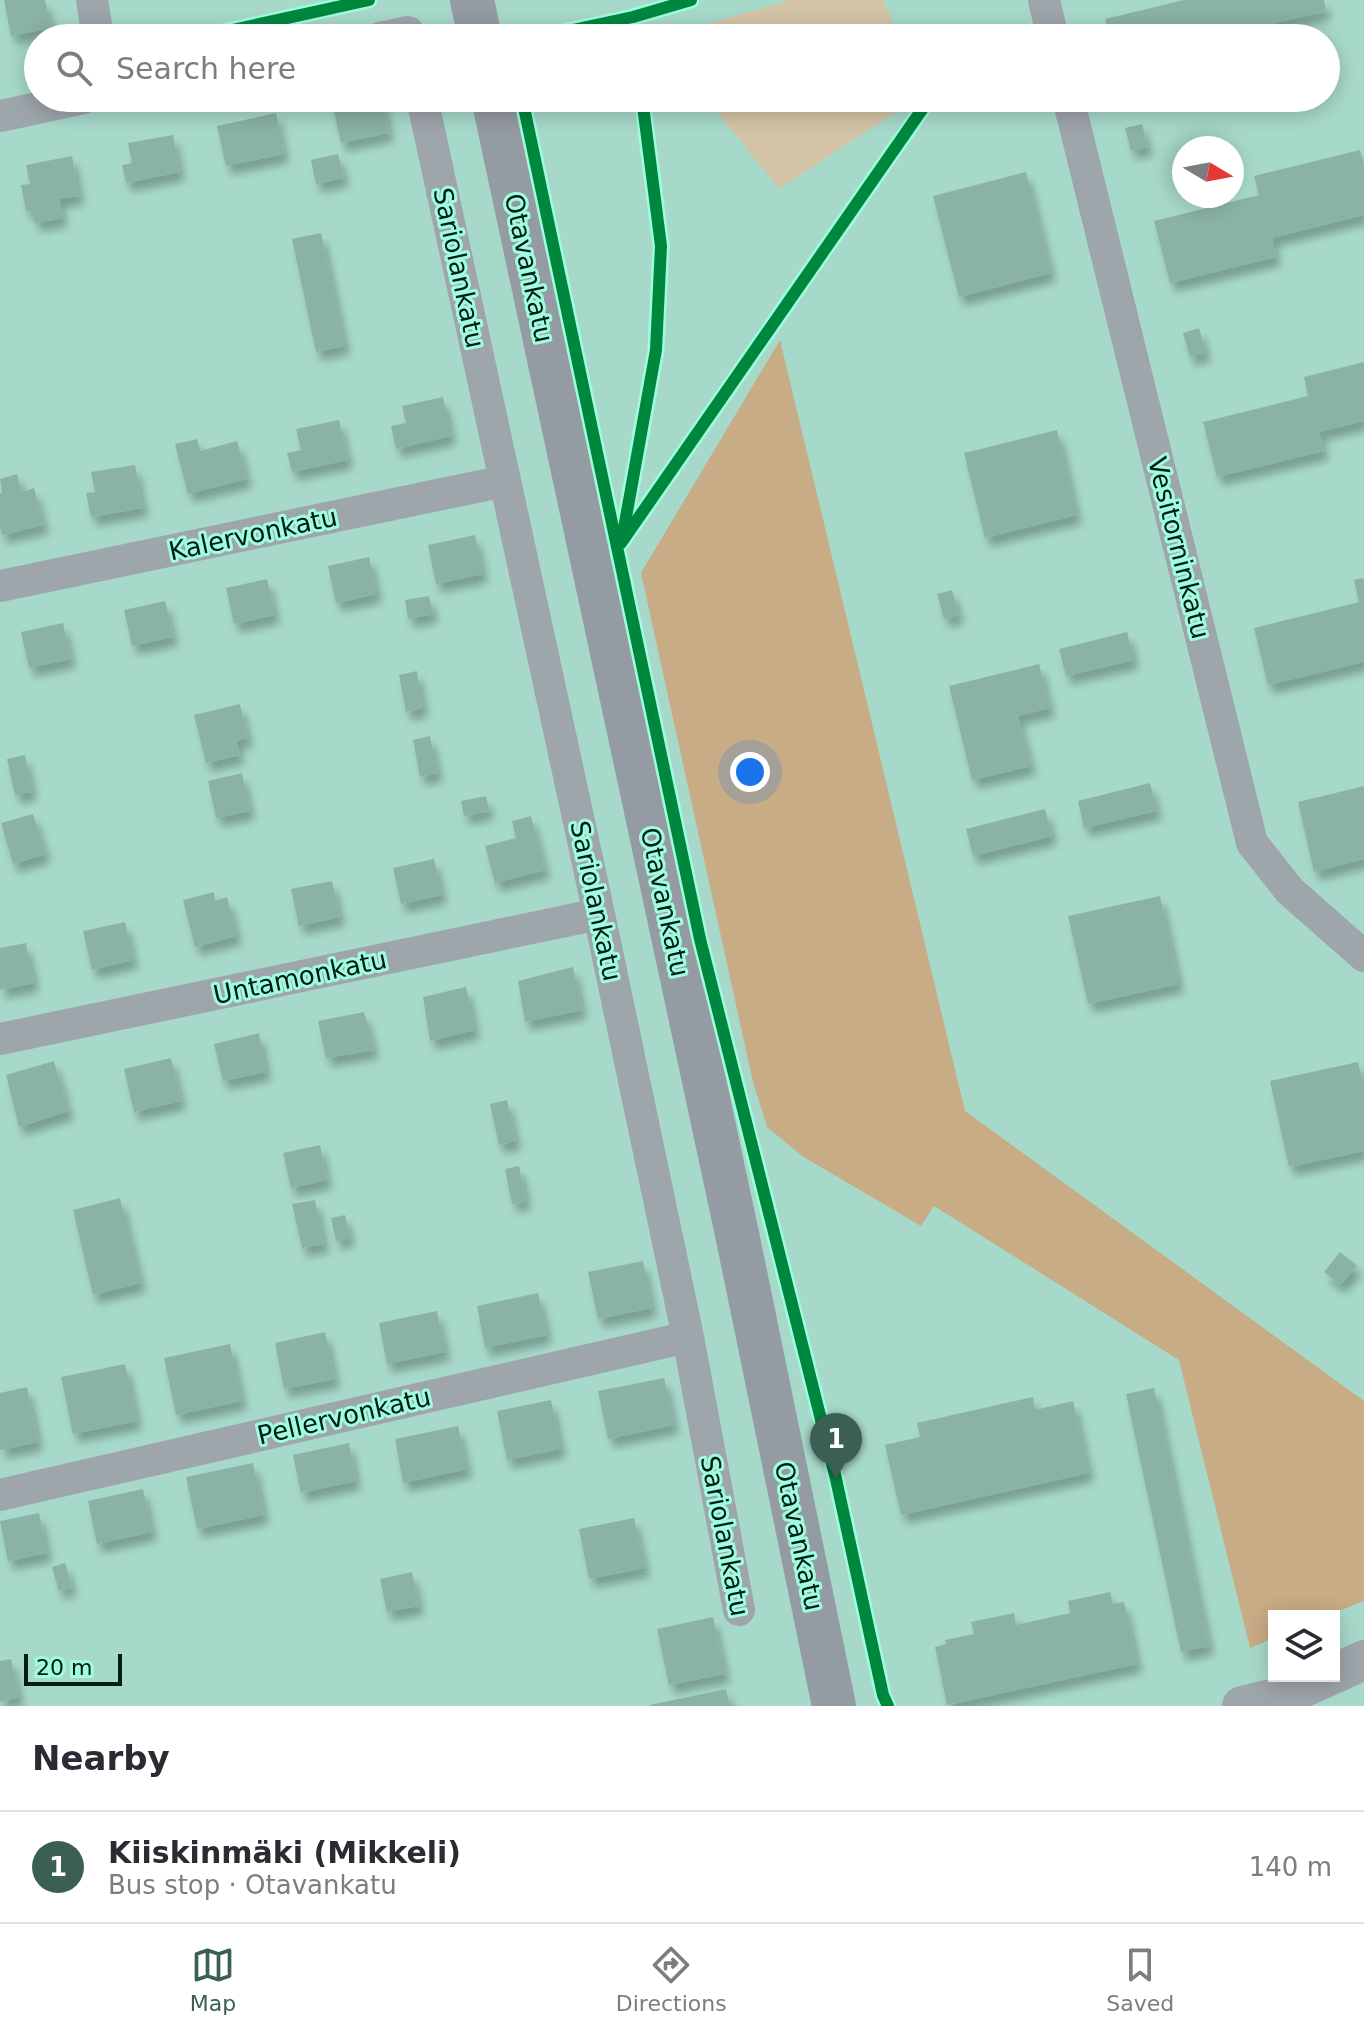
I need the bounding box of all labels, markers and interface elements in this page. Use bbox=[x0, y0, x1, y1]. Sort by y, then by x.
search box bbox=[24, 24, 1340, 112]
icon: search bbox=[52, 46, 96, 90]
text: Search here bbox=[116, 51, 296, 86]
north arrow bbox=[1172, 136, 1244, 208]
street label: Sariolankatu bbox=[427, 185, 491, 351]
street label: Otavankatu bbox=[499, 191, 559, 345]
street label: Vesitorninkatu bbox=[1142, 454, 1216, 642]
street label: Kalervonkatu bbox=[166, 502, 340, 566]
your location bbox=[730, 752, 770, 792]
street label: Sariolankatu bbox=[564, 818, 628, 984]
street label: Otavankatu bbox=[635, 825, 695, 979]
street label: Untamonkatu bbox=[211, 944, 389, 1010]
street label: Pellervonkatu bbox=[254, 1381, 434, 1451]
pin: 1 bbox=[810, 1413, 862, 1479]
street label: Sariolankatu bbox=[695, 1453, 755, 1619]
street label: Otavankatu bbox=[769, 1459, 829, 1613]
map controls bbox=[1268, 1610, 1340, 1682]
button: layers bbox=[1268, 1610, 1340, 1682]
scale bar bbox=[24, 1650, 122, 1686]
text: 20 m bbox=[36, 1655, 92, 1680]
text: Nearby bbox=[32, 1738, 170, 1778]
text: Kiiskinmäki (Mikkeli) bbox=[108, 1835, 461, 1870]
text: 1 bbox=[49, 1852, 67, 1882]
text: 140 m bbox=[1249, 1852, 1332, 1882]
text: Bus stop · Otavankatu bbox=[108, 1870, 397, 1900]
tab: Map bbox=[190, 1943, 236, 2016]
tab: Directions bbox=[616, 1943, 727, 2016]
tab: Saved bbox=[1106, 1943, 1174, 2016]

